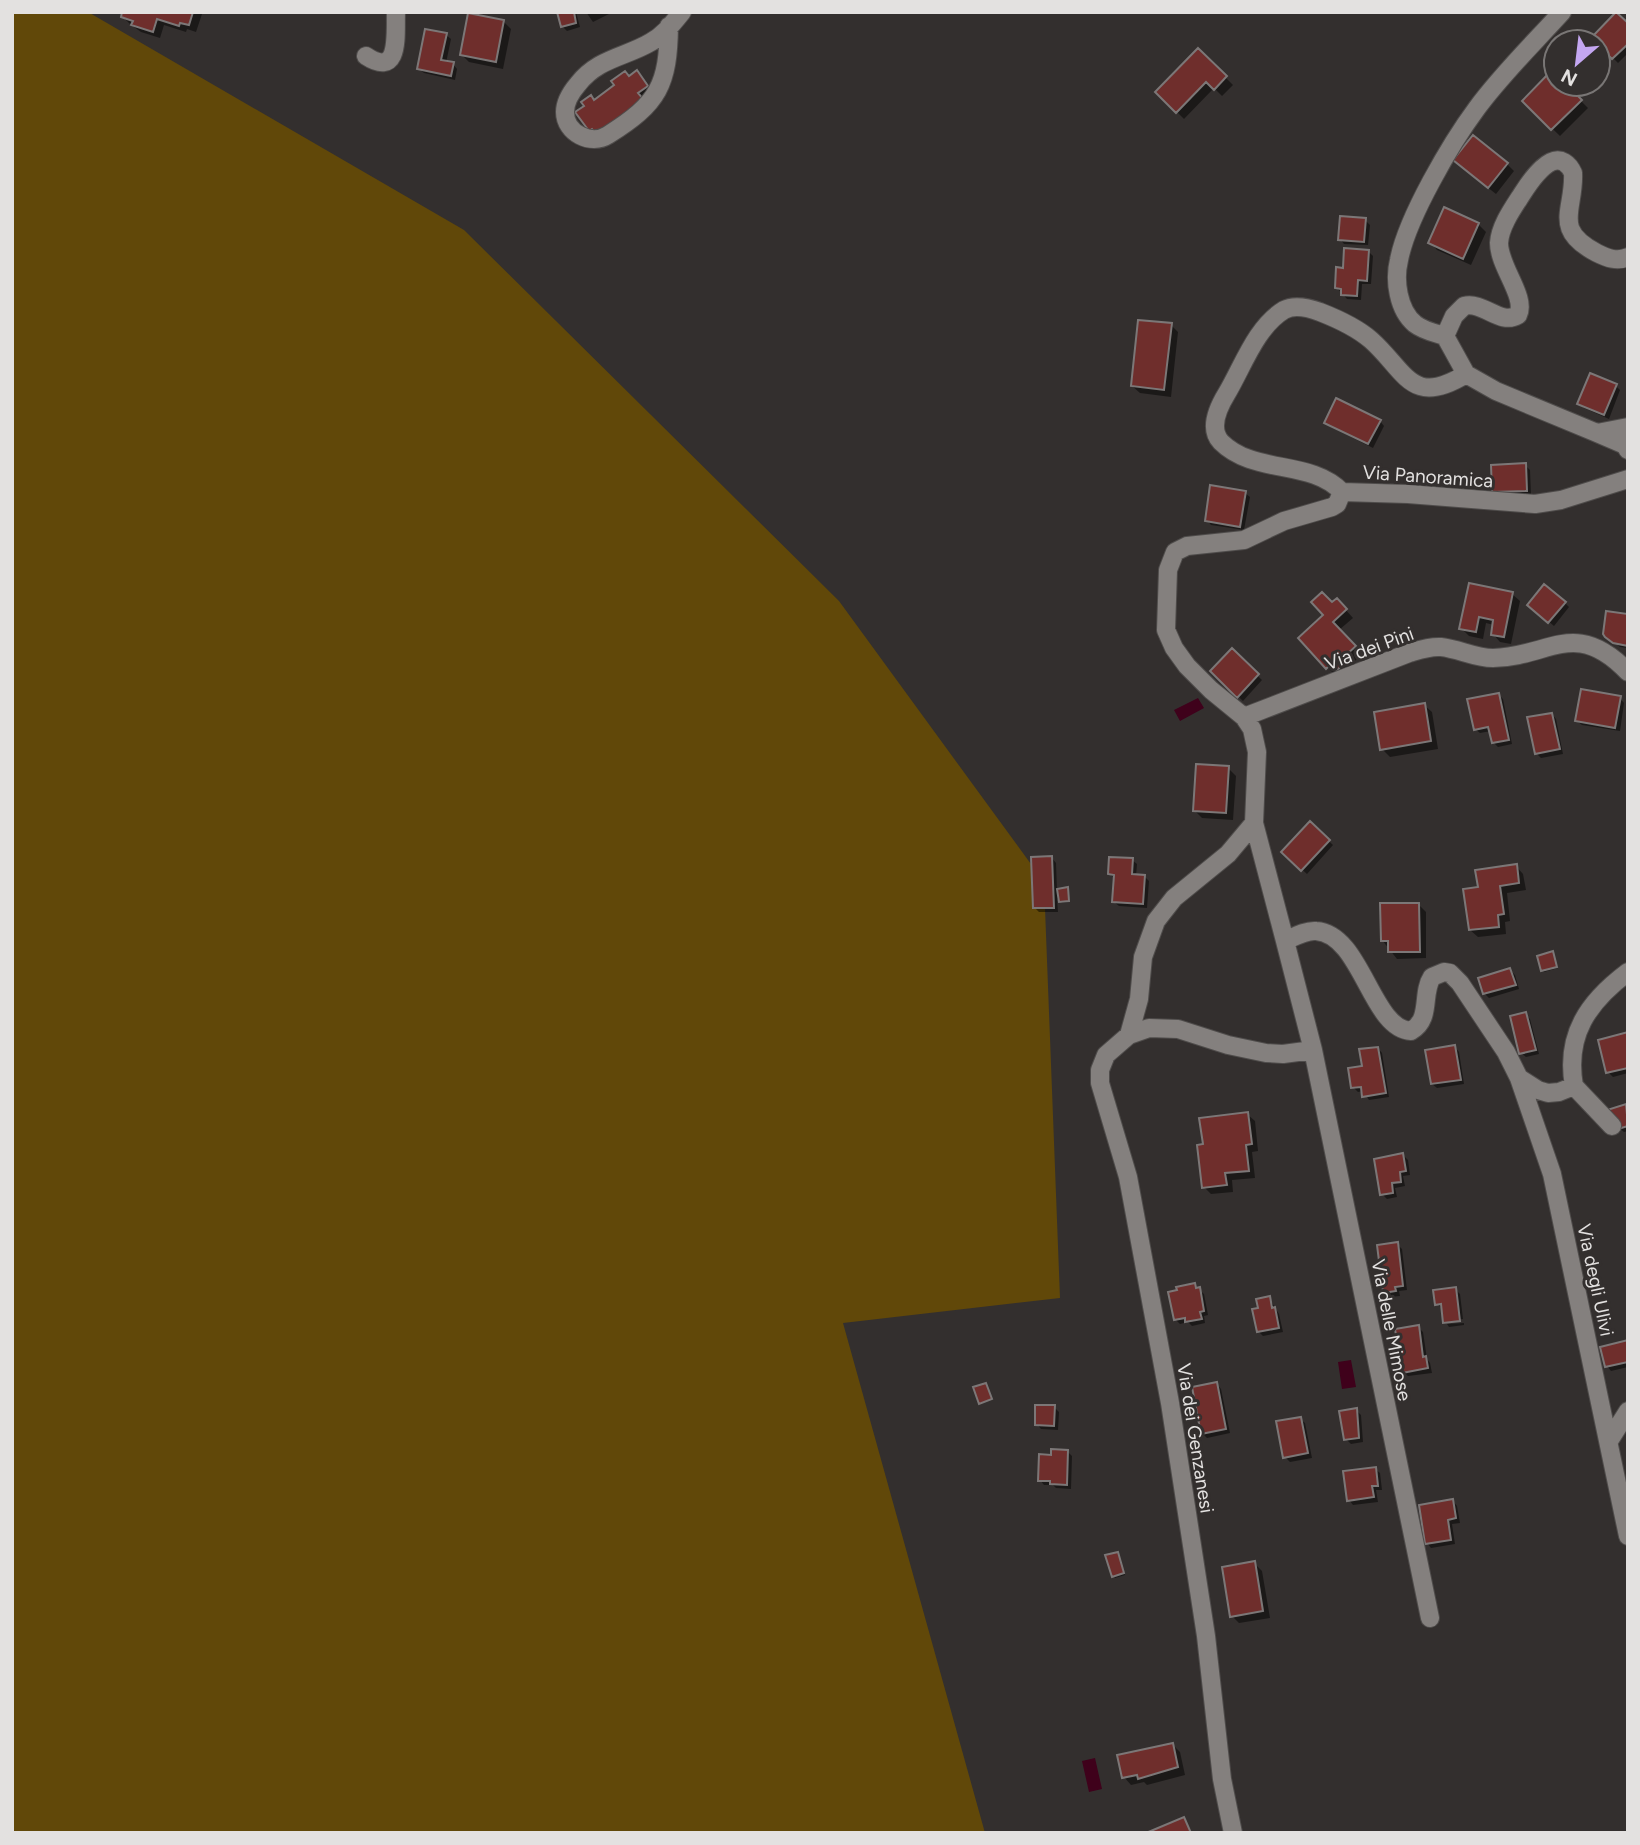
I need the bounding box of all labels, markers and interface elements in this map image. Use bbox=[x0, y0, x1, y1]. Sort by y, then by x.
north arrow bbox=[1542, 28, 1612, 98]
text: N bbox=[1557, 64, 1581, 91]
street label: Via Panoramica bbox=[1362, 460, 1494, 493]
street label: Via dei Pini bbox=[1322, 622, 1417, 675]
street label: Via degli Ulivi bbox=[1572, 1222, 1619, 1338]
street label: Via delle Mimose bbox=[1367, 1257, 1417, 1403]
street label: Via dei Genzanesi bbox=[1172, 1362, 1219, 1515]

